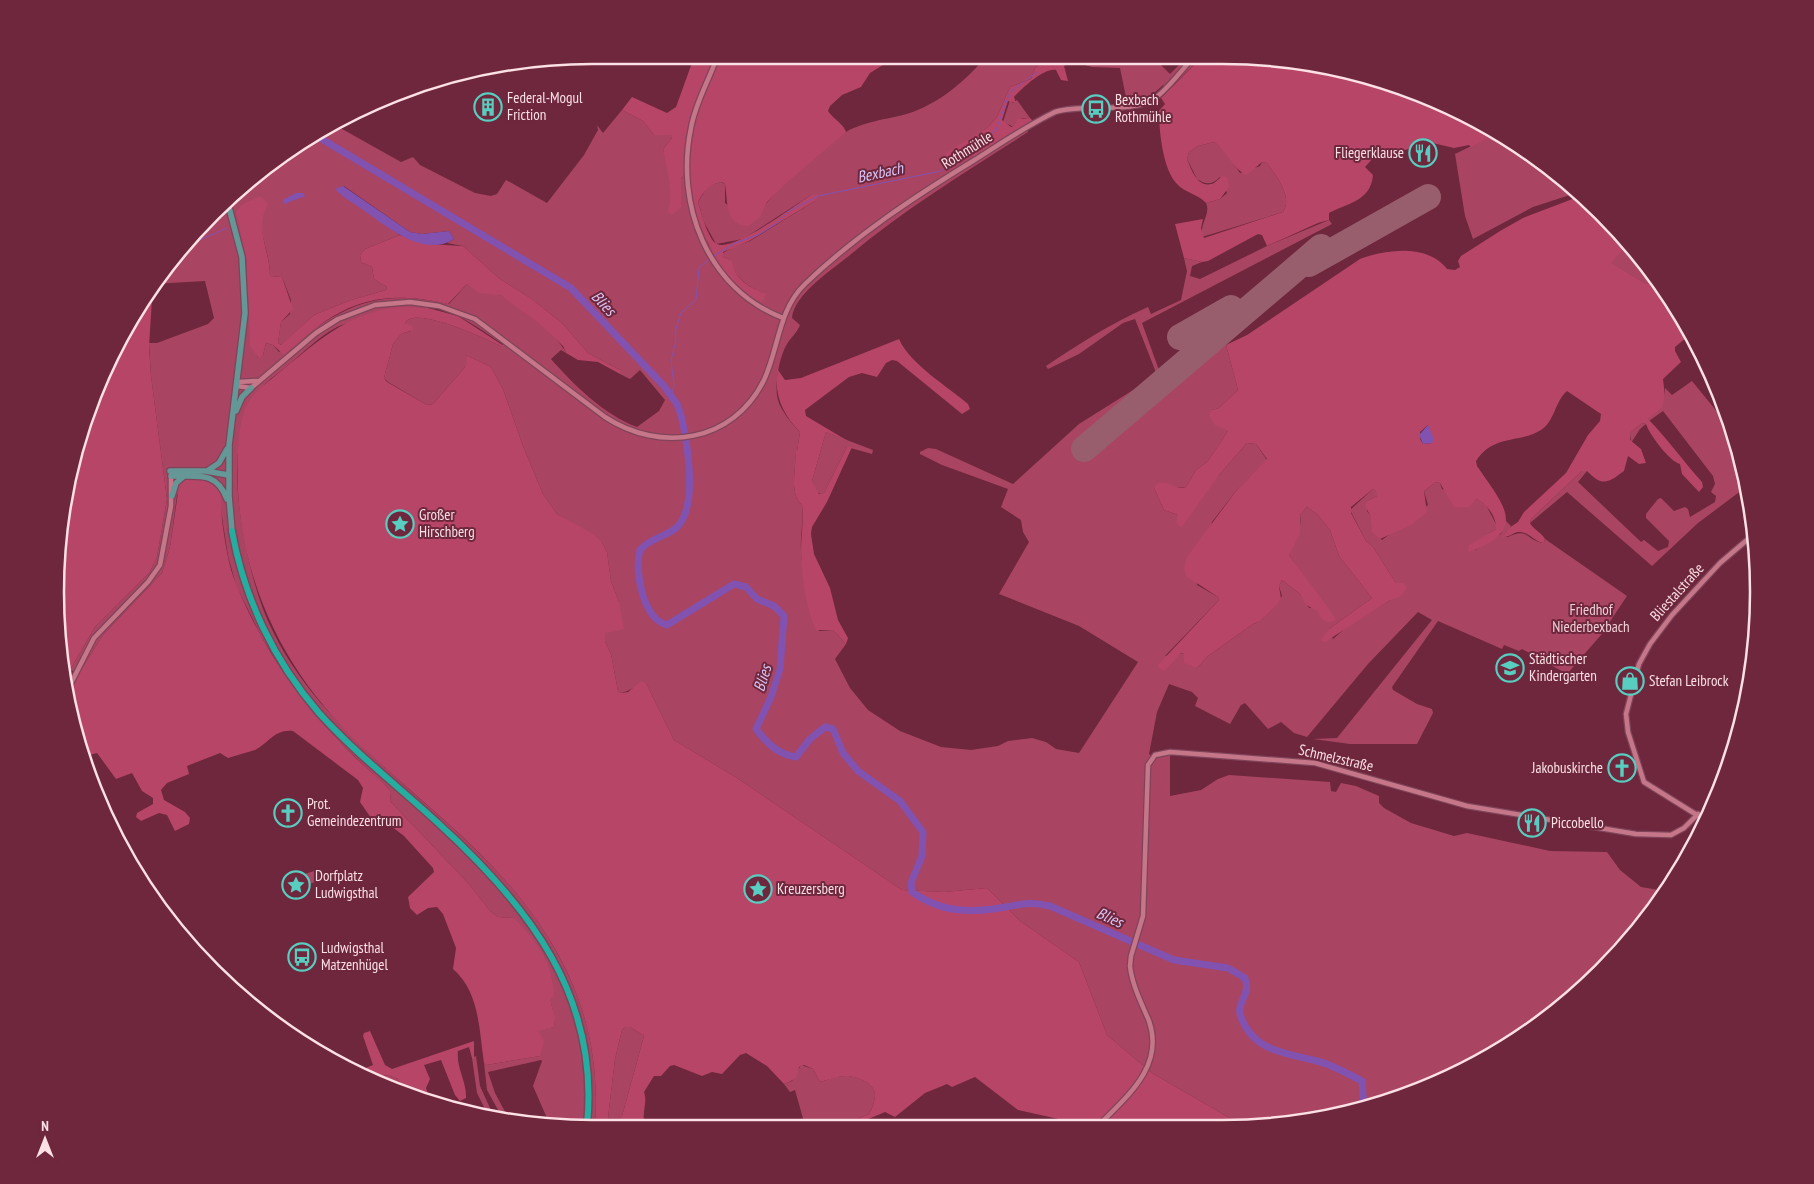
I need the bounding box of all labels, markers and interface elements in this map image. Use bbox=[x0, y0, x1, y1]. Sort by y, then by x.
place label: Federal-Mogul Friction bbox=[507, 88, 583, 124]
place label: Bexbach Rothmühle bbox=[1115, 90, 1171, 126]
building icon: Federal-Mogul Friction bbox=[473, 92, 503, 122]
bus stop icon: Bexbach Rothmühle bbox=[1081, 94, 1111, 124]
street label: Rothmühle bbox=[938, 127, 996, 173]
restaurant icon: Fliegerklause bbox=[1408, 138, 1438, 168]
place label: Fliegerklause bbox=[1335, 143, 1404, 162]
water label: Bexbach bbox=[855, 157, 906, 187]
water label: Blies bbox=[588, 286, 622, 321]
place label: Großer Hirschberg bbox=[419, 505, 475, 541]
place icon: Großer Hirschberg bbox=[385, 509, 415, 539]
street label: Bliestalstraße bbox=[1646, 559, 1708, 625]
park label: Friedhof Niederbexbach bbox=[1552, 600, 1630, 636]
place label: Städtischer Kindergarten bbox=[1529, 649, 1597, 685]
school or university icon: Städtischer Kindergarten bbox=[1495, 653, 1525, 683]
water label: Blies bbox=[749, 661, 776, 694]
shop icon: Stefan Leibrock bbox=[1615, 666, 1645, 696]
place label: Stefan Leibrock bbox=[1649, 671, 1729, 690]
street label: Schmelzstraße bbox=[1297, 740, 1375, 775]
church icon: Jakobuskirche bbox=[1607, 753, 1637, 783]
place label: Jakobuskirche bbox=[1531, 758, 1603, 777]
place label: Prot. Gemeindezentrum bbox=[307, 794, 401, 830]
church icon: Prot. Gemeindezentrum bbox=[273, 798, 303, 828]
restaurant icon: Piccobello bbox=[1517, 808, 1547, 838]
place label: Piccobello bbox=[1551, 813, 1604, 832]
place label: Dorfplatz Ludwigsthal bbox=[315, 866, 378, 902]
place icon: Dorfplatz Ludwigsthal bbox=[281, 870, 311, 900]
place icon: Kreuzersberg bbox=[743, 874, 773, 904]
place label: Kreuzersberg bbox=[777, 879, 845, 898]
water label: Blies bbox=[1094, 902, 1128, 932]
place label: Ludwigsthal Matzenhügel bbox=[321, 938, 388, 974]
bus stop icon: Ludwigsthal Matzenhügel bbox=[287, 942, 317, 972]
north arrow bbox=[20, 1114, 70, 1164]
text: N bbox=[41, 1117, 49, 1135]

